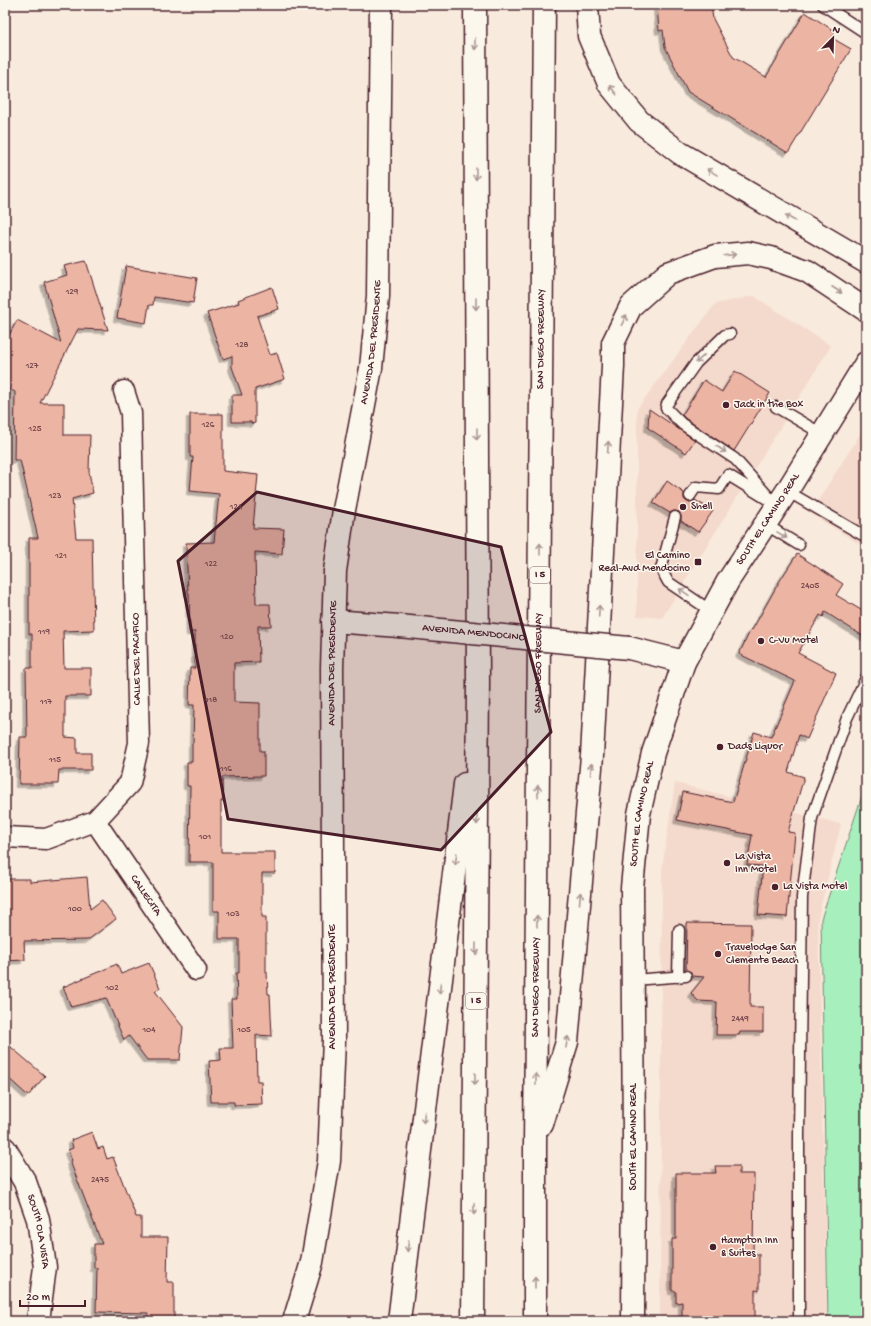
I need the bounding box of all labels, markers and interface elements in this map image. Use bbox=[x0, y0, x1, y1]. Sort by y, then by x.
north arrow bbox=[813, 18, 853, 58]
text: N bbox=[830, 24, 842, 38]
one-way arrow bbox=[471, 37, 479, 50]
one-way arrow bbox=[609, 84, 618, 95]
one-way arrow bbox=[472, 167, 480, 180]
one-way arrow bbox=[706, 168, 718, 176]
one-way arrow bbox=[784, 213, 796, 221]
one-way arrow bbox=[723, 251, 736, 258]
street label: AVENIDA DEL PRESIDENTE bbox=[358, 279, 384, 405]
one-way arrow bbox=[831, 286, 842, 294]
house number: 129 bbox=[65, 287, 79, 298]
street label: SAN DIEGO FREEWAY bbox=[535, 289, 548, 389]
one-way arrow bbox=[472, 297, 480, 310]
one-way arrow bbox=[621, 314, 628, 326]
house number: 128 bbox=[235, 340, 249, 351]
one-way arrow bbox=[695, 354, 705, 364]
house number: 127 bbox=[25, 361, 39, 372]
place label: Jack in the Box bbox=[734, 399, 803, 411]
marker: Jack in the Box bbox=[721, 400, 731, 410]
house number: 126 bbox=[201, 420, 215, 431]
house number: 125 bbox=[28, 424, 42, 435]
one-way arrow bbox=[473, 427, 481, 440]
one-way arrow bbox=[605, 441, 612, 454]
one-way arrow bbox=[715, 446, 727, 454]
street label: SOUTH EL CAMINO REAL bbox=[734, 470, 803, 567]
house number: 123 bbox=[48, 491, 62, 502]
place label: Shell bbox=[691, 501, 713, 513]
house number: 124 bbox=[229, 502, 243, 513]
marker: Shell bbox=[678, 502, 688, 512]
one-way arrow bbox=[777, 530, 788, 539]
one-way arrow bbox=[536, 543, 544, 556]
place label: El Camino Real-Avd Mendocino bbox=[598, 550, 690, 575]
house number: 121 bbox=[54, 551, 67, 562]
marker: El Camino Real-Avd Mendocino bbox=[693, 557, 703, 567]
house number: 122 bbox=[204, 559, 218, 570]
road number: I 5 bbox=[530, 567, 550, 583]
house number: 2405 bbox=[801, 581, 820, 592]
one-way arrow bbox=[678, 588, 689, 596]
street label: AVENIDA DEL PRESIDENTE bbox=[326, 599, 340, 726]
one-way arrow bbox=[596, 605, 603, 618]
street label: CALLE DEL PACIFICO bbox=[130, 612, 144, 705]
street label: SAN DIEGO FREEWAY bbox=[532, 613, 545, 713]
street label: AVENIDA MENDOCINO bbox=[422, 622, 526, 644]
house number: 119 bbox=[37, 627, 50, 638]
house number: 120 bbox=[219, 632, 234, 643]
place label: C-Vu Motel bbox=[769, 635, 819, 647]
marker: C-Vu Motel bbox=[756, 636, 766, 646]
house number: 118 bbox=[204, 695, 217, 706]
house number: 117 bbox=[39, 697, 52, 708]
place label: Dads Liquor bbox=[727, 741, 783, 753]
marker: Dads Liquor bbox=[715, 742, 725, 752]
house number: 115 bbox=[48, 755, 61, 766]
street label: SOUTH EL CAMINO REAL bbox=[628, 759, 657, 867]
one-way arrow bbox=[587, 763, 594, 776]
house number: 116 bbox=[219, 764, 232, 775]
one-way arrow bbox=[534, 785, 542, 798]
one-way arrow bbox=[473, 812, 481, 825]
house number: 101 bbox=[198, 832, 212, 843]
place label: La Vista Inn Motel bbox=[735, 851, 777, 876]
one-way arrow bbox=[452, 852, 460, 865]
marker: La Vista Inn Motel bbox=[722, 858, 732, 868]
street label: CALLECITA bbox=[127, 873, 164, 919]
place label: La Vista Motel bbox=[783, 881, 848, 893]
marker: La Vista Motel bbox=[770, 882, 780, 892]
one-way arrow bbox=[576, 892, 583, 905]
house number: 100 bbox=[67, 904, 82, 915]
house number: 103 bbox=[225, 909, 240, 920]
one-way arrow bbox=[533, 915, 541, 928]
street label: AVENIDA DEL PRESIDENTE bbox=[327, 923, 339, 1049]
street label: SAN DIEGO FREEWAY bbox=[530, 937, 543, 1037]
one-way arrow bbox=[472, 942, 480, 955]
place label: Travelodge San Clemente Beach bbox=[725, 942, 799, 967]
marker: Travelodge San Clemente Beach bbox=[713, 949, 723, 959]
one-way arrow bbox=[436, 981, 444, 994]
house number: 102 bbox=[104, 983, 119, 994]
road number: I 5 bbox=[466, 993, 486, 1009]
house number: 2449 bbox=[731, 1014, 749, 1025]
house number: 104 bbox=[141, 1025, 156, 1036]
house number: 105 bbox=[236, 1025, 251, 1036]
one-way arrow bbox=[563, 1035, 571, 1048]
one-way arrow bbox=[471, 1072, 479, 1085]
one-way arrow bbox=[532, 1073, 539, 1086]
street label: SOUTH EL CAMINO REAL bbox=[628, 1083, 640, 1190]
one-way arrow bbox=[420, 1110, 428, 1123]
house number: 2475 bbox=[91, 1175, 109, 1186]
street label: SOUTH OLA VISTA bbox=[24, 1193, 51, 1270]
one-way arrow bbox=[470, 1202, 478, 1215]
place label: Hampton Inn & Suites bbox=[721, 1235, 779, 1260]
one-way arrow bbox=[404, 1239, 412, 1252]
marker: Hampton Inn & Suites bbox=[708, 1242, 718, 1252]
one-way arrow bbox=[531, 1276, 539, 1289]
scale bar bbox=[20, 1282, 85, 1308]
text: 20 m bbox=[26, 1291, 51, 1305]

